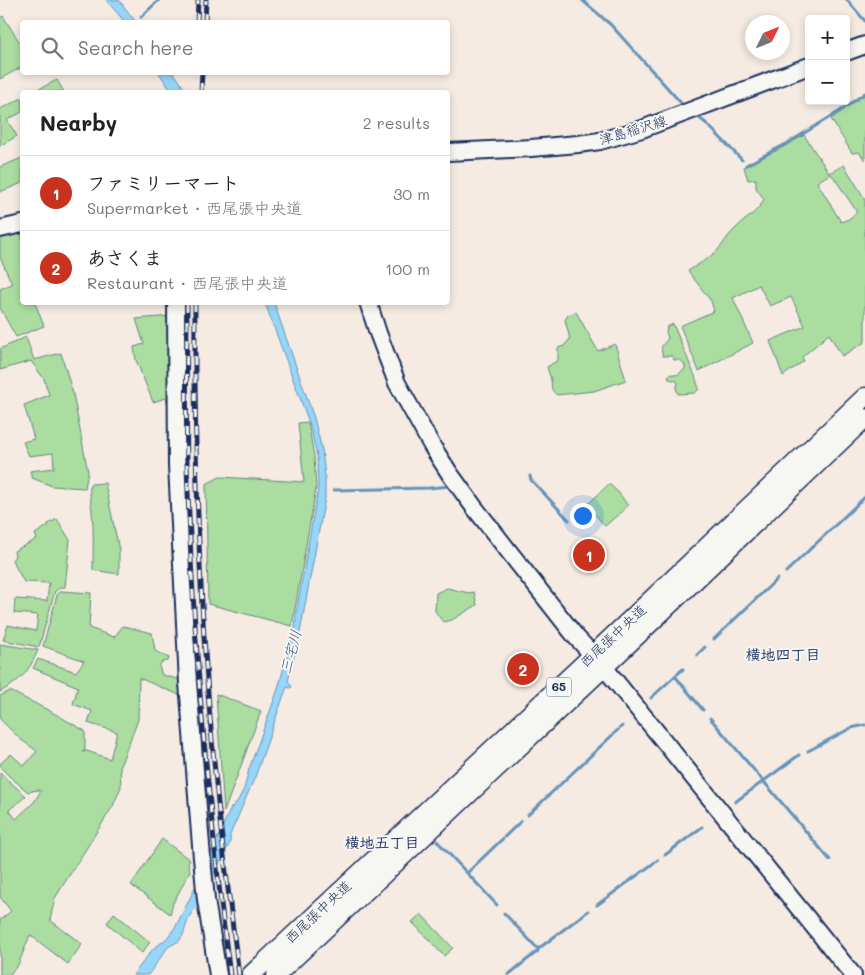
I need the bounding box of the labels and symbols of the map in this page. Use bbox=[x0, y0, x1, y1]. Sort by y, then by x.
north arrow bbox=[745, 15, 790, 60]
street label: 津島稲沢線 bbox=[597, 110, 669, 149]
your location bbox=[570, 503, 596, 529]
pin: 1 bbox=[573, 536, 605, 574]
street label: 西尾張中央道 bbox=[575, 600, 650, 671]
water label: 三宅川 bbox=[275, 627, 306, 676]
district label: 横地四丁目 bbox=[745, 644, 821, 664]
pin: 2 bbox=[507, 650, 539, 688]
road number: 65 bbox=[546, 678, 572, 696]
district label: 横地五丁目 bbox=[344, 832, 420, 852]
street label: 西尾張中央道 bbox=[280, 876, 355, 947]

